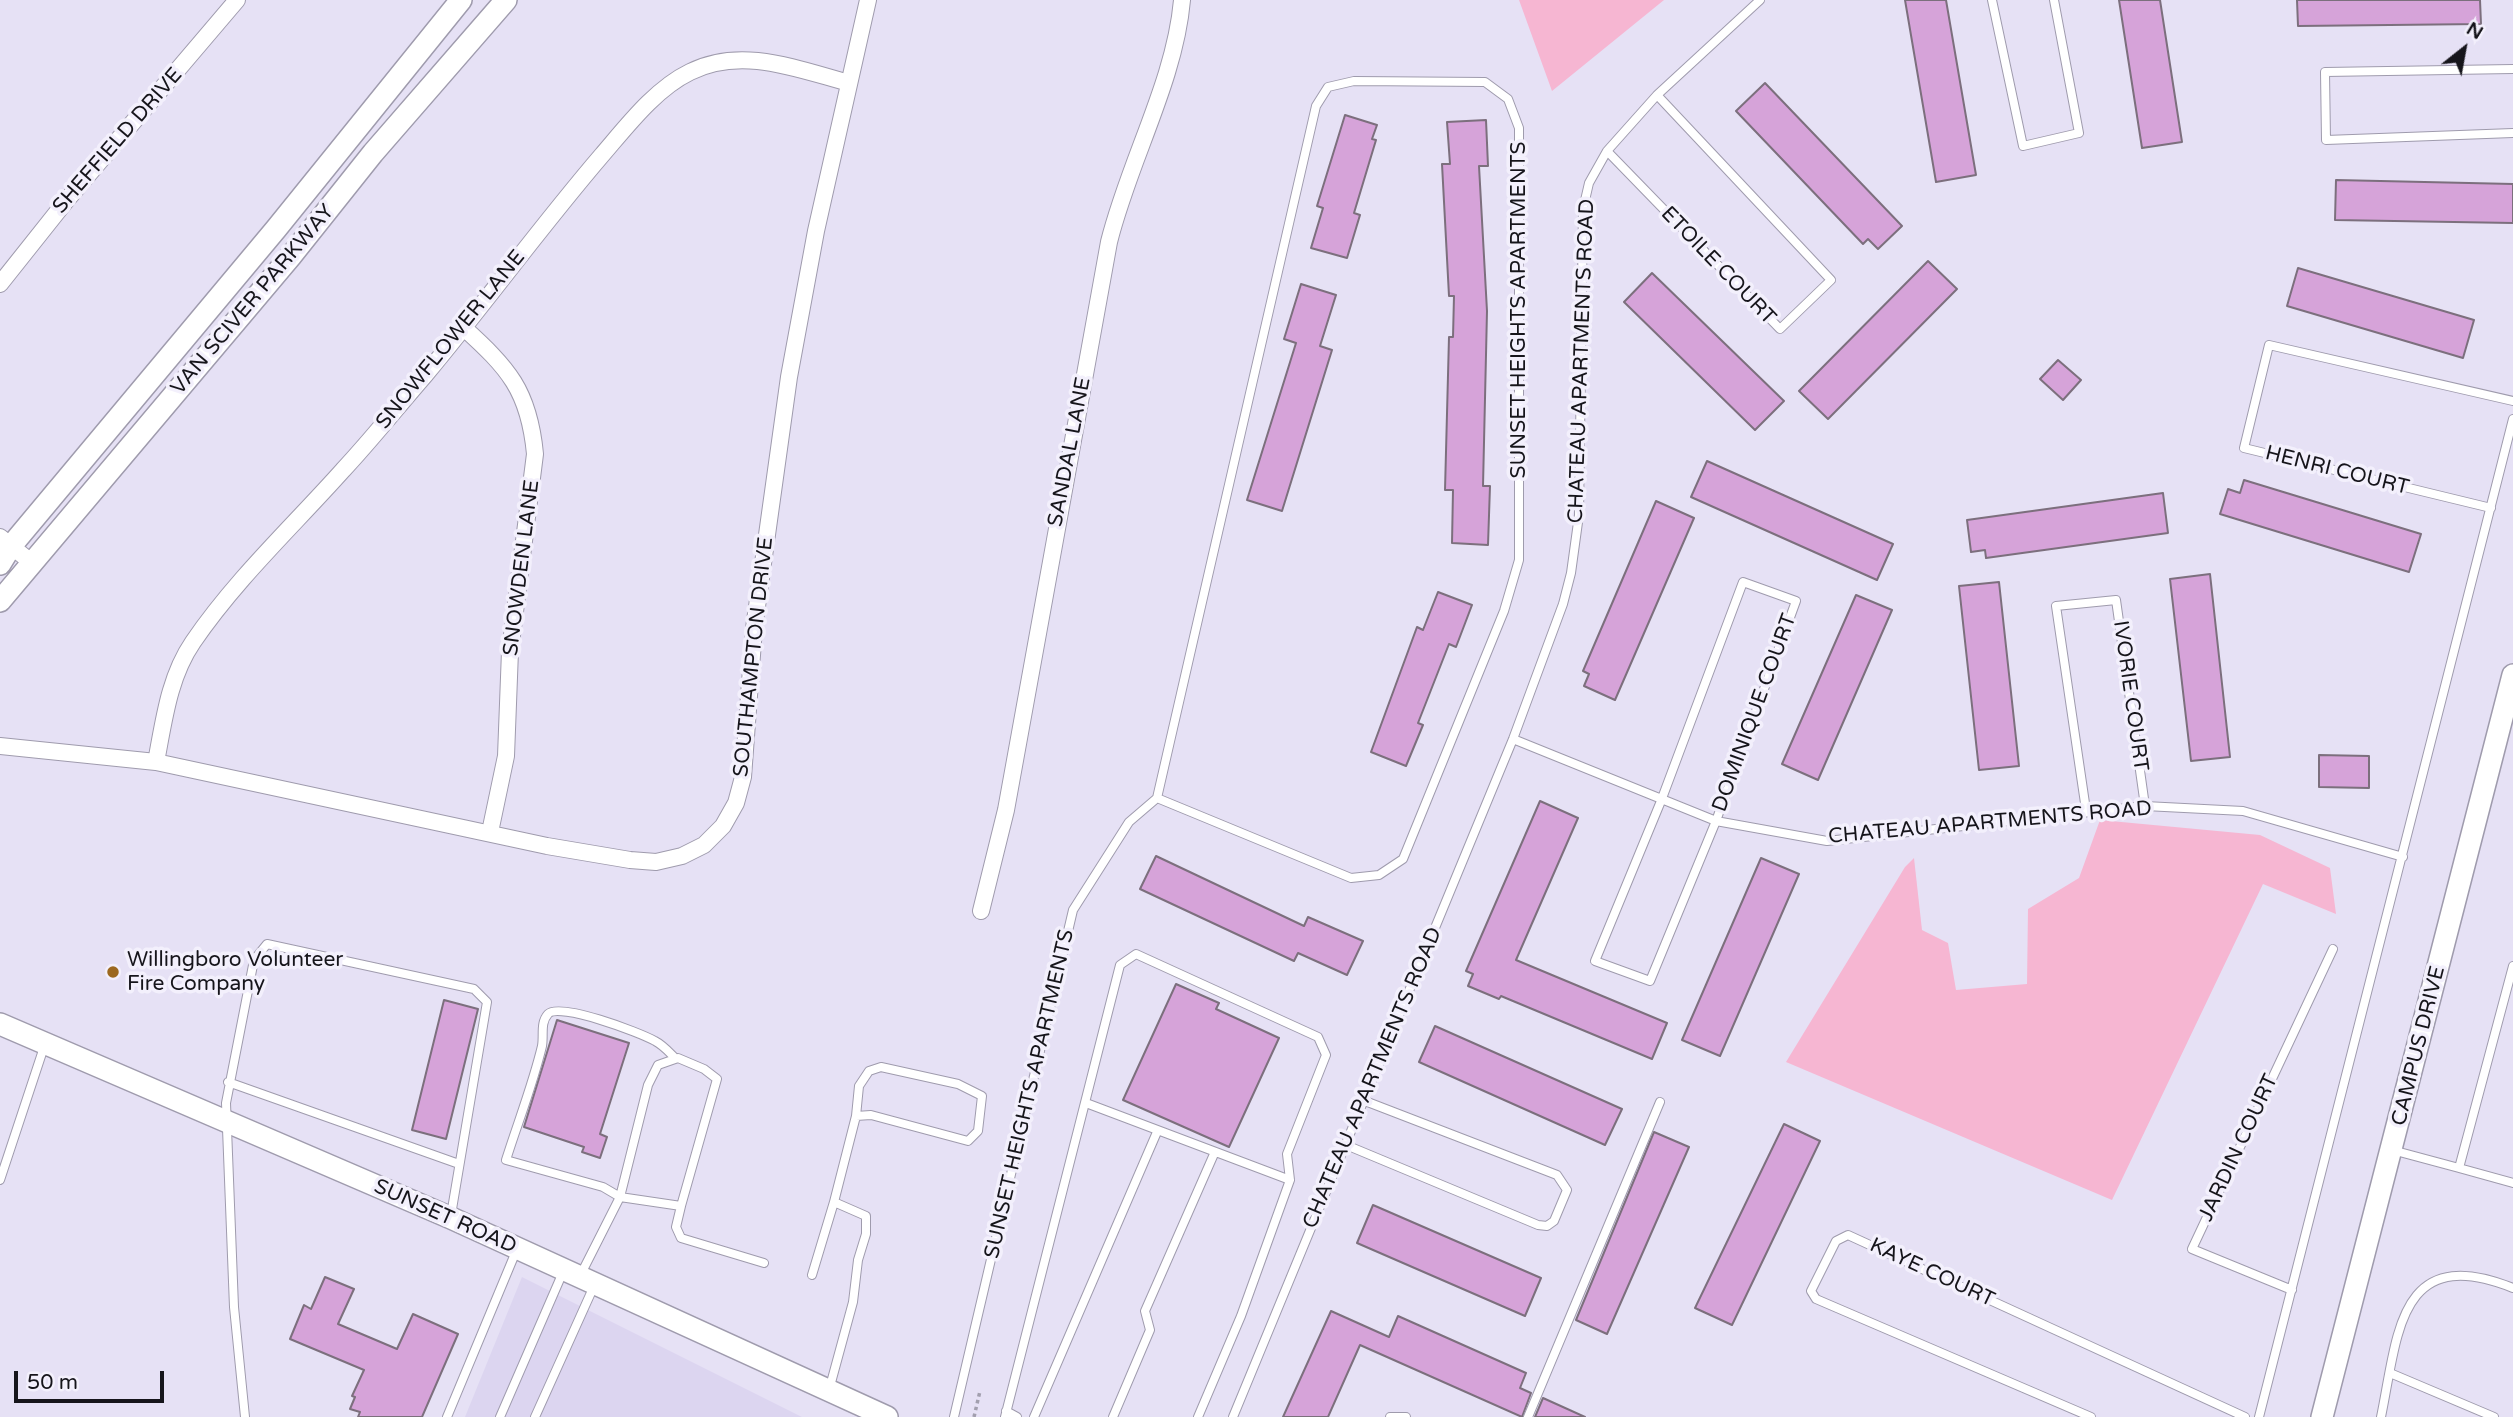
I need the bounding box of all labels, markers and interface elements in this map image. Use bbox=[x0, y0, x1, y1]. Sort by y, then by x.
north arrow bbox=[2429, 14, 2499, 84]
text: N bbox=[2463, 18, 2487, 44]
street label: SHEFFIELD DRIVE bbox=[48, 63, 188, 219]
street label: SUNSET HEIGHTS APARTMENTS bbox=[1506, 141, 1532, 479]
street label: CHATEAU APARTMENTS ROAD bbox=[1564, 198, 1600, 524]
street label: VAN SCIVER PARKWAY bbox=[166, 200, 340, 400]
street label: ETOILE COURT bbox=[1655, 202, 1781, 330]
street label: SNOWFLOWER LANE bbox=[371, 246, 531, 434]
street label: SANDAL LANE bbox=[1043, 375, 1097, 529]
street label: HENRI COURT bbox=[2262, 441, 2412, 501]
street label: SNOWDEN LANE bbox=[499, 479, 545, 657]
street label: SOUTHAMPTON DRIVE bbox=[729, 536, 779, 778]
street label: DOMINIQUE COURT bbox=[1707, 611, 1803, 815]
street label: IVORIE COURT bbox=[2107, 619, 2153, 773]
street label: CHATEAU APARTMENTS ROAD bbox=[1827, 796, 2153, 850]
street label: CHATEAU APARTMENTS ROAD bbox=[1298, 924, 1448, 1232]
street label: SUNSET HEIGHTS APARTMENTS bbox=[980, 927, 1080, 1261]
place label: Willingboro Volunteer Fire Company bbox=[127, 947, 343, 997]
marker: Willingboro Volunteer Fire Company bbox=[105, 964, 121, 980]
street label: CAMPUS DRIVE bbox=[2387, 964, 2451, 1128]
street label: JARDIN COURT bbox=[2194, 1070, 2284, 1226]
street label: SUNSET ROAD bbox=[370, 1174, 520, 1260]
street label: KAYE COURT bbox=[1865, 1233, 1999, 1313]
scale bar bbox=[18, 1358, 168, 1402]
text: 50 m bbox=[27, 1370, 78, 1395]

